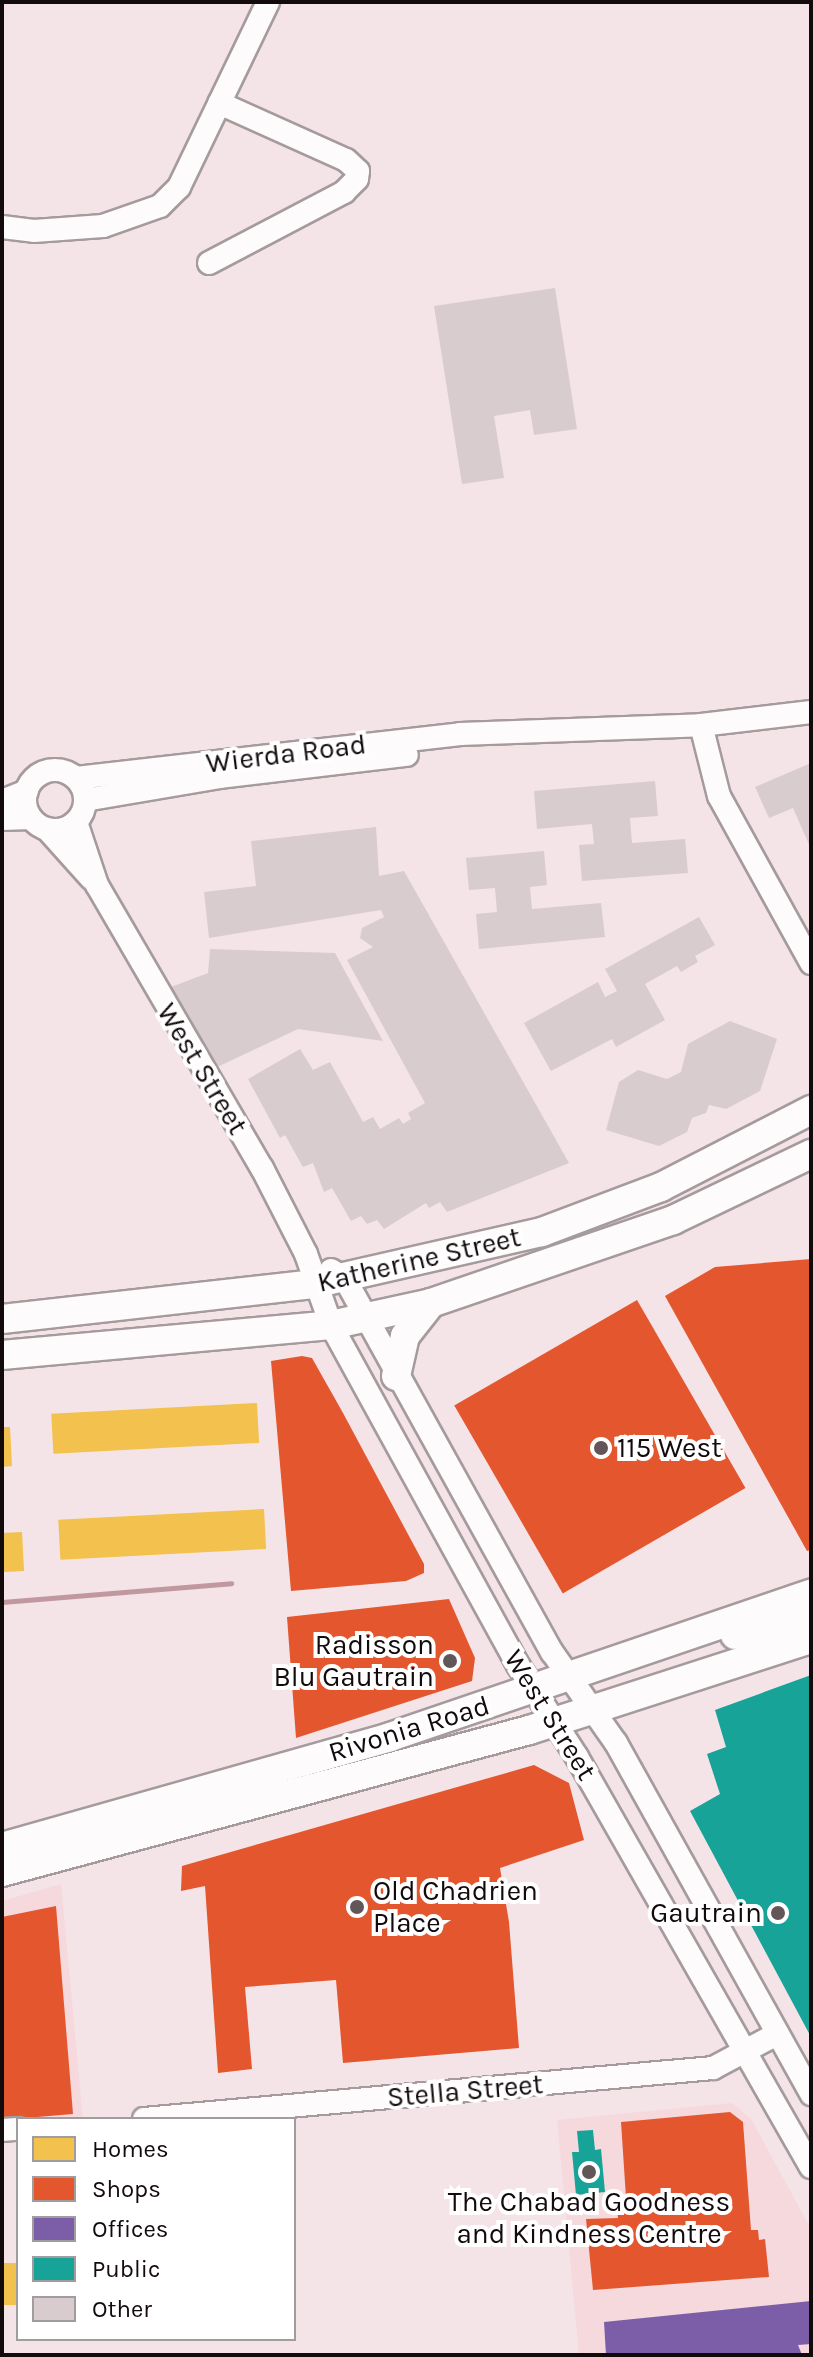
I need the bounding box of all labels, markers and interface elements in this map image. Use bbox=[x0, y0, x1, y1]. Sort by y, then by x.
street label: Wierda Road bbox=[204, 728, 368, 780]
street label: West Street bbox=[150, 997, 254, 1141]
street label: Katherine Street bbox=[314, 1220, 524, 1300]
place label: 115 West bbox=[617, 1431, 722, 1465]
marker: 115 West bbox=[592, 1439, 610, 1457]
place label: Radisson Blu Gautrain bbox=[273, 1628, 434, 1694]
street label: West Street bbox=[497, 1644, 603, 1786]
marker: Radisson Blu Gautrain bbox=[441, 1652, 459, 1670]
street label: Rivonia Road bbox=[324, 1689, 494, 1769]
place label: Old Chadrien Place bbox=[373, 1874, 538, 1940]
place label: Gautrain bbox=[650, 1896, 762, 1930]
marker: Old Chadrien Place bbox=[348, 1898, 366, 1916]
marker: Gautrain bbox=[769, 1904, 787, 1922]
street label: Stella Street bbox=[386, 2067, 544, 2115]
legend bbox=[16, 2117, 296, 2341]
text: Homes bbox=[92, 2135, 169, 2163]
marker: The Chabad Goodness and Kindness Centre bbox=[580, 2163, 598, 2181]
text: Shops bbox=[92, 2175, 161, 2203]
place label: The Chabad Goodness and Kindness Centre bbox=[448, 2185, 730, 2251]
text: Offices bbox=[92, 2215, 168, 2243]
text: Public bbox=[92, 2255, 160, 2283]
text: Other bbox=[92, 2295, 152, 2323]

